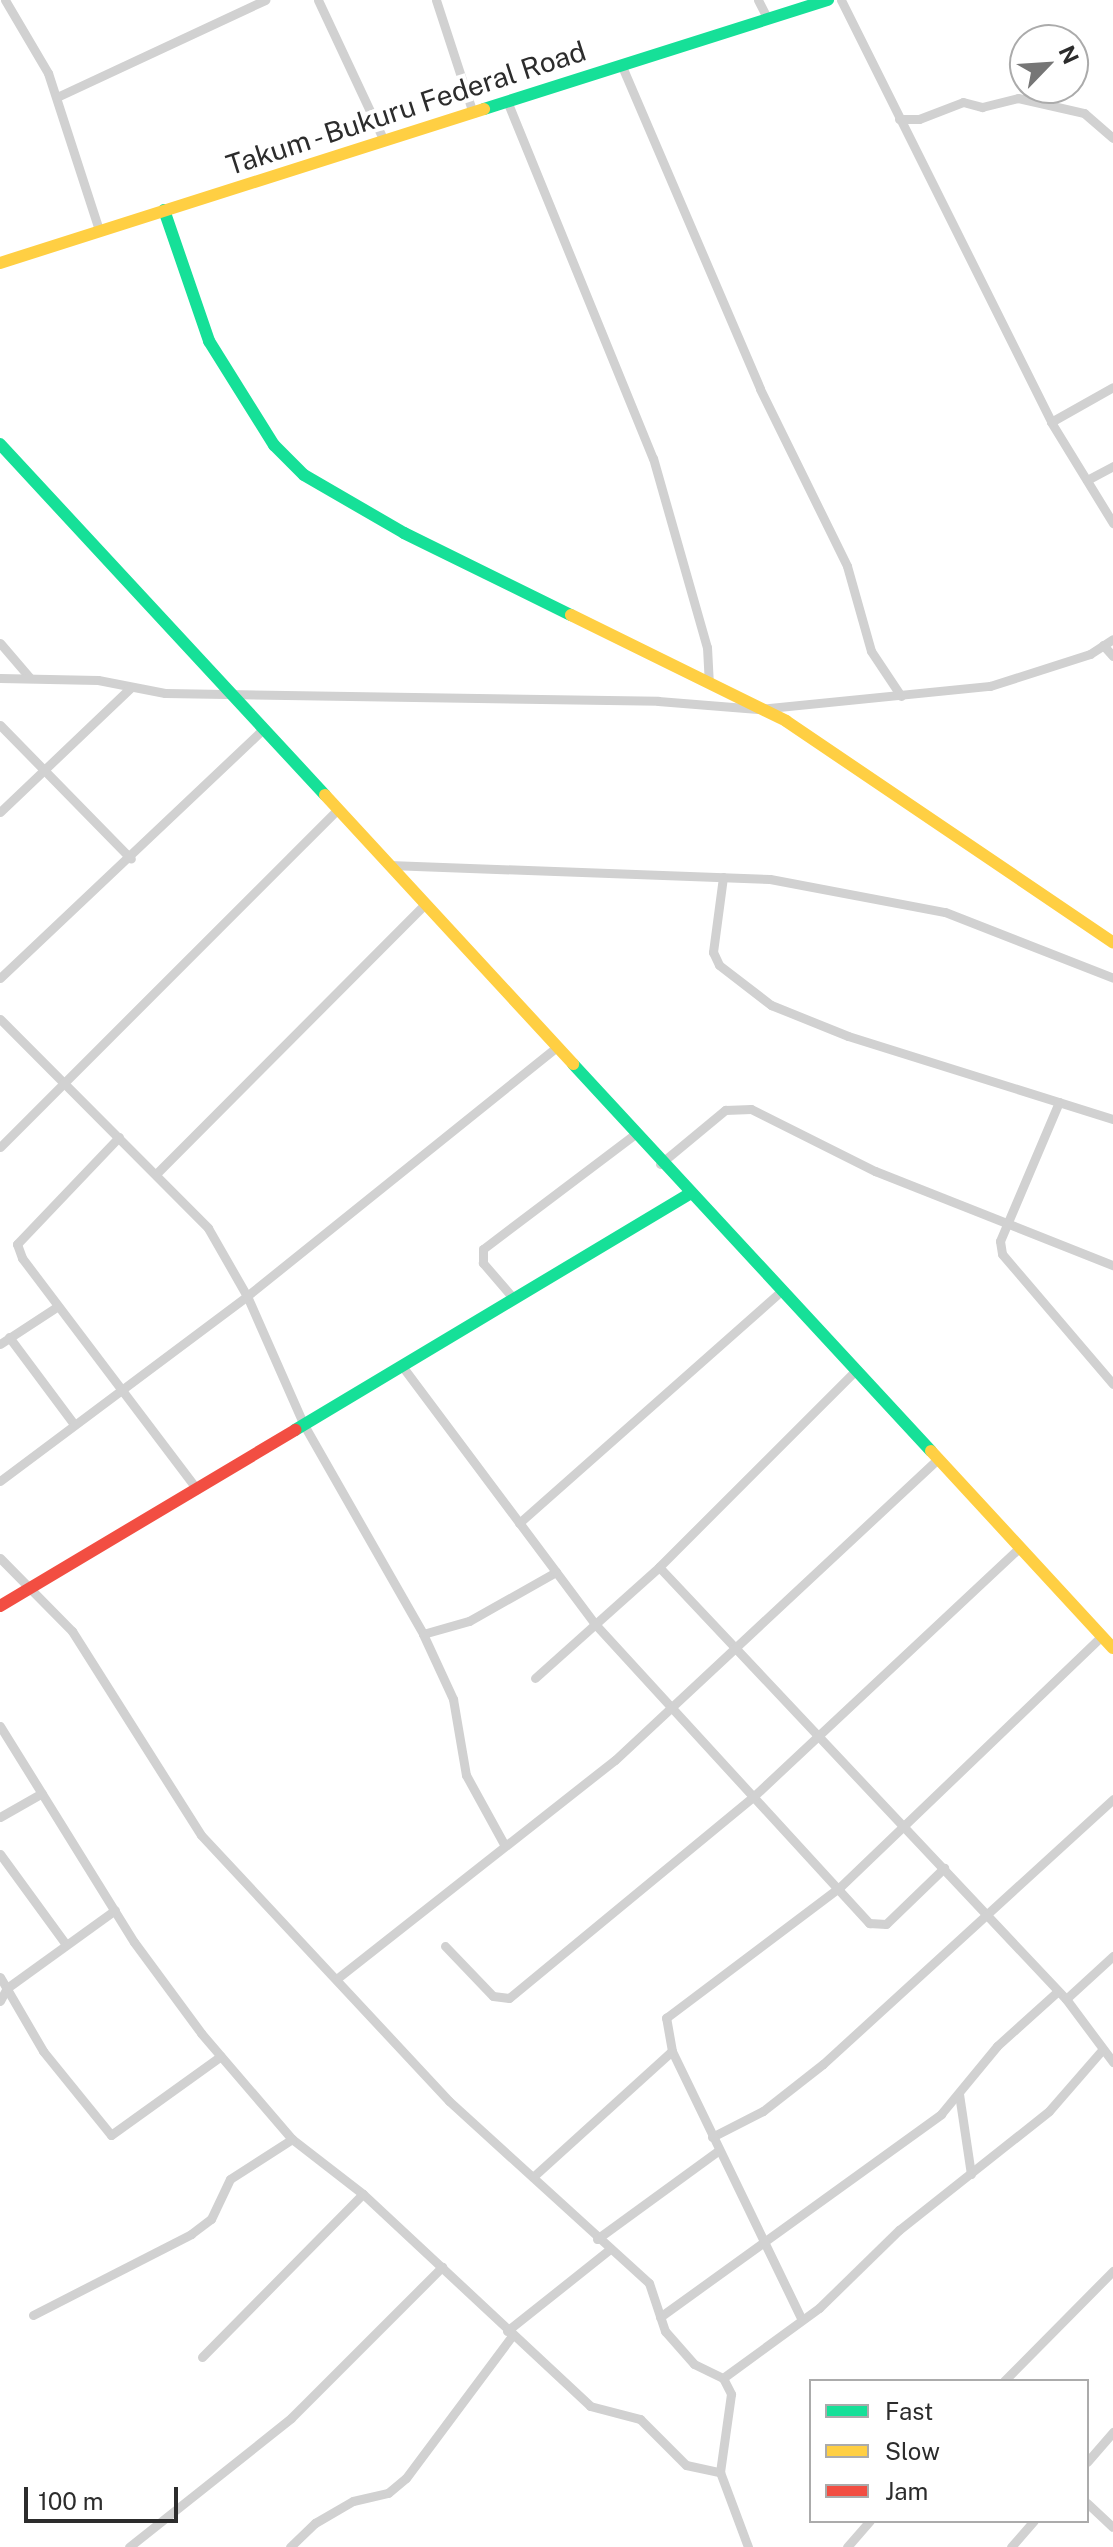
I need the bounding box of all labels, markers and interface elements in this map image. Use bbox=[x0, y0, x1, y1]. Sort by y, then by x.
north arrow bbox=[1009, 24, 1089, 104]
street label: Takum - Bukuru Federal Road bbox=[218, 33, 594, 183]
text: N bbox=[1054, 41, 1084, 68]
legend bbox=[809, 2379, 1089, 2523]
text: Fast bbox=[885, 2397, 933, 2425]
text: Slow bbox=[885, 2437, 940, 2465]
scale bar bbox=[28, 2471, 182, 2521]
text: Jam bbox=[885, 2477, 928, 2505]
text: 100 m bbox=[38, 2487, 104, 2515]

